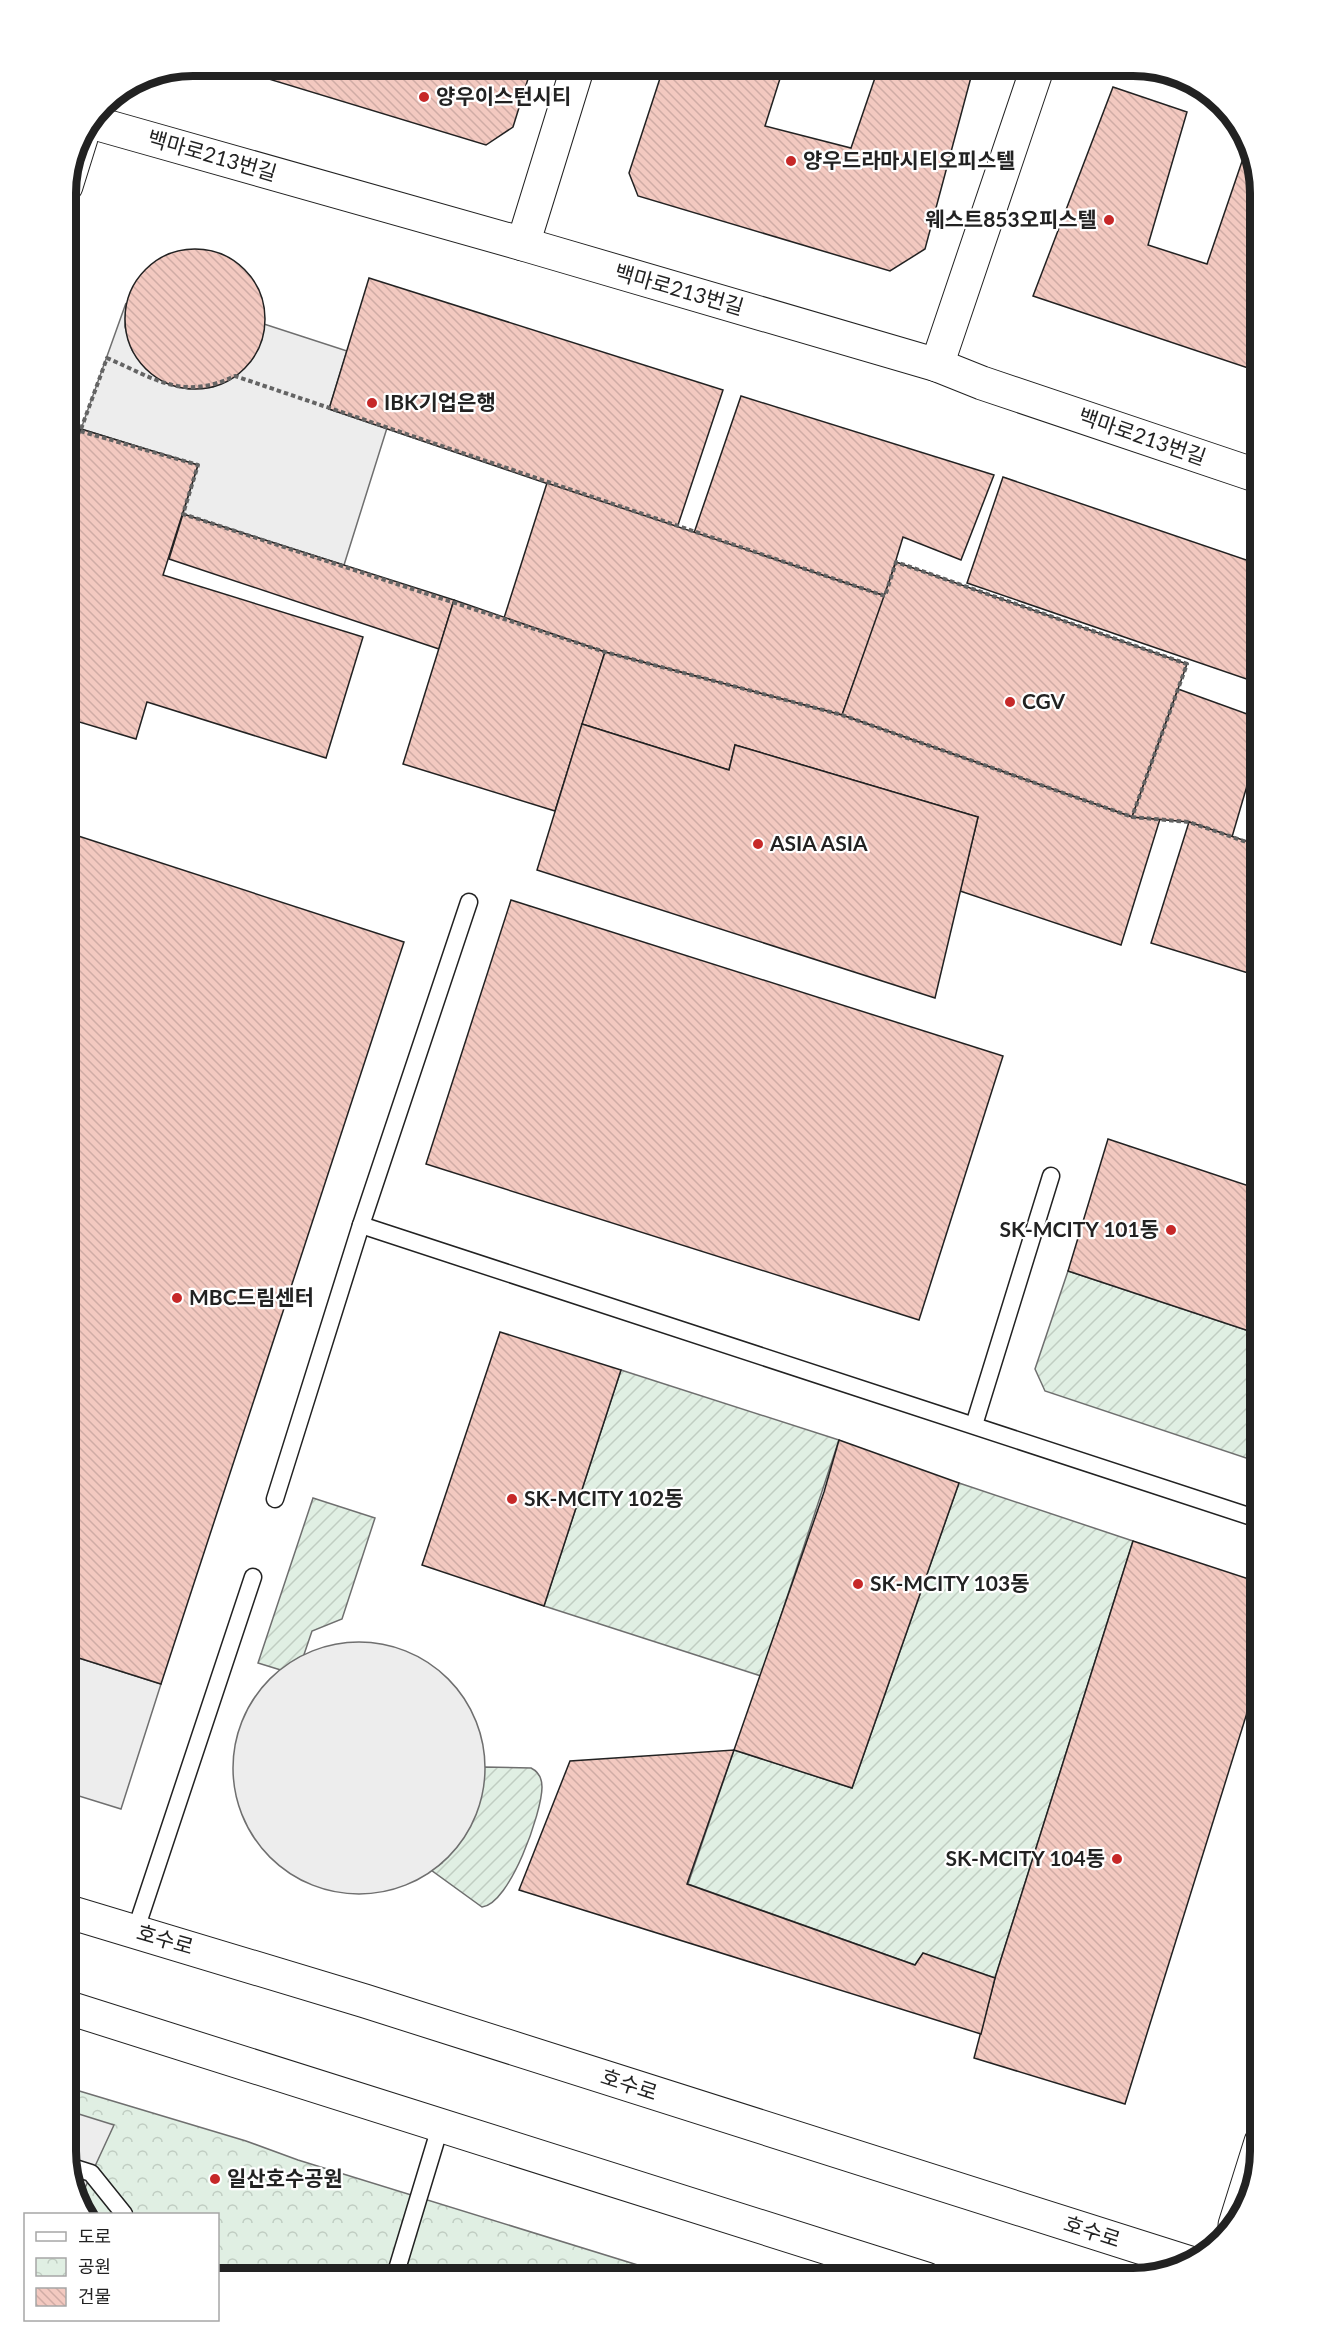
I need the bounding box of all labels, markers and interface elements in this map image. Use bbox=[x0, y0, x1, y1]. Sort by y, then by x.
place label: 양우이스턴시티 bbox=[436, 83, 571, 108]
marker: 양우이스턴시티 bbox=[417, 90, 431, 104]
street label: 백마로213번길 bbox=[145, 124, 280, 185]
place label: 양우드라마시티오피스텔 bbox=[803, 147, 1016, 172]
marker: 양우드라마시티오피스텔 bbox=[784, 154, 798, 168]
place label: 웨스트853오피스텔 bbox=[925, 206, 1097, 231]
marker: 웨스트853오피스텔 bbox=[1102, 213, 1116, 227]
street label: 백마로213번길 bbox=[612, 258, 747, 319]
place label: IBK기업은행 bbox=[384, 389, 496, 414]
marker: IBK기업은행 bbox=[365, 396, 379, 410]
street label: 백마로213번길 bbox=[1075, 402, 1210, 469]
place label: CGV bbox=[1022, 688, 1066, 713]
marker: CGV bbox=[1003, 695, 1017, 709]
place label: ASIA ASIA bbox=[769, 830, 868, 855]
marker: ASIA ASIA bbox=[751, 837, 765, 851]
place label: SK-MCITY 101동 bbox=[1000, 1216, 1159, 1241]
marker: SK-MCITY 101동 bbox=[1164, 1223, 1178, 1237]
place label: MBC드림센터 bbox=[189, 1284, 314, 1309]
marker: MBC드림센터 bbox=[170, 1291, 184, 1305]
place label: SK-MCITY 102동 bbox=[524, 1485, 683, 1510]
marker: SK-MCITY 102동 bbox=[505, 1492, 519, 1506]
place label: SK-MCITY 103동 bbox=[870, 1570, 1029, 1595]
marker: SK-MCITY 103동 bbox=[851, 1577, 865, 1591]
place label: SK-MCITY 104동 bbox=[946, 1845, 1105, 1870]
marker: SK-MCITY 104동 bbox=[1110, 1852, 1124, 1866]
street label: 호수로 bbox=[134, 1919, 197, 1959]
street label: 호수로 bbox=[598, 2063, 661, 2104]
place label: 일산호수공원 bbox=[227, 2165, 343, 2190]
marker: 일산호수공원 bbox=[208, 2172, 222, 2186]
street label: 호수로 bbox=[1061, 2210, 1124, 2251]
legend bbox=[24, 2213, 219, 2321]
text: 도로 bbox=[78, 2225, 111, 2247]
text: 공원 bbox=[78, 2255, 111, 2277]
text: 건물 bbox=[78, 2285, 111, 2307]

